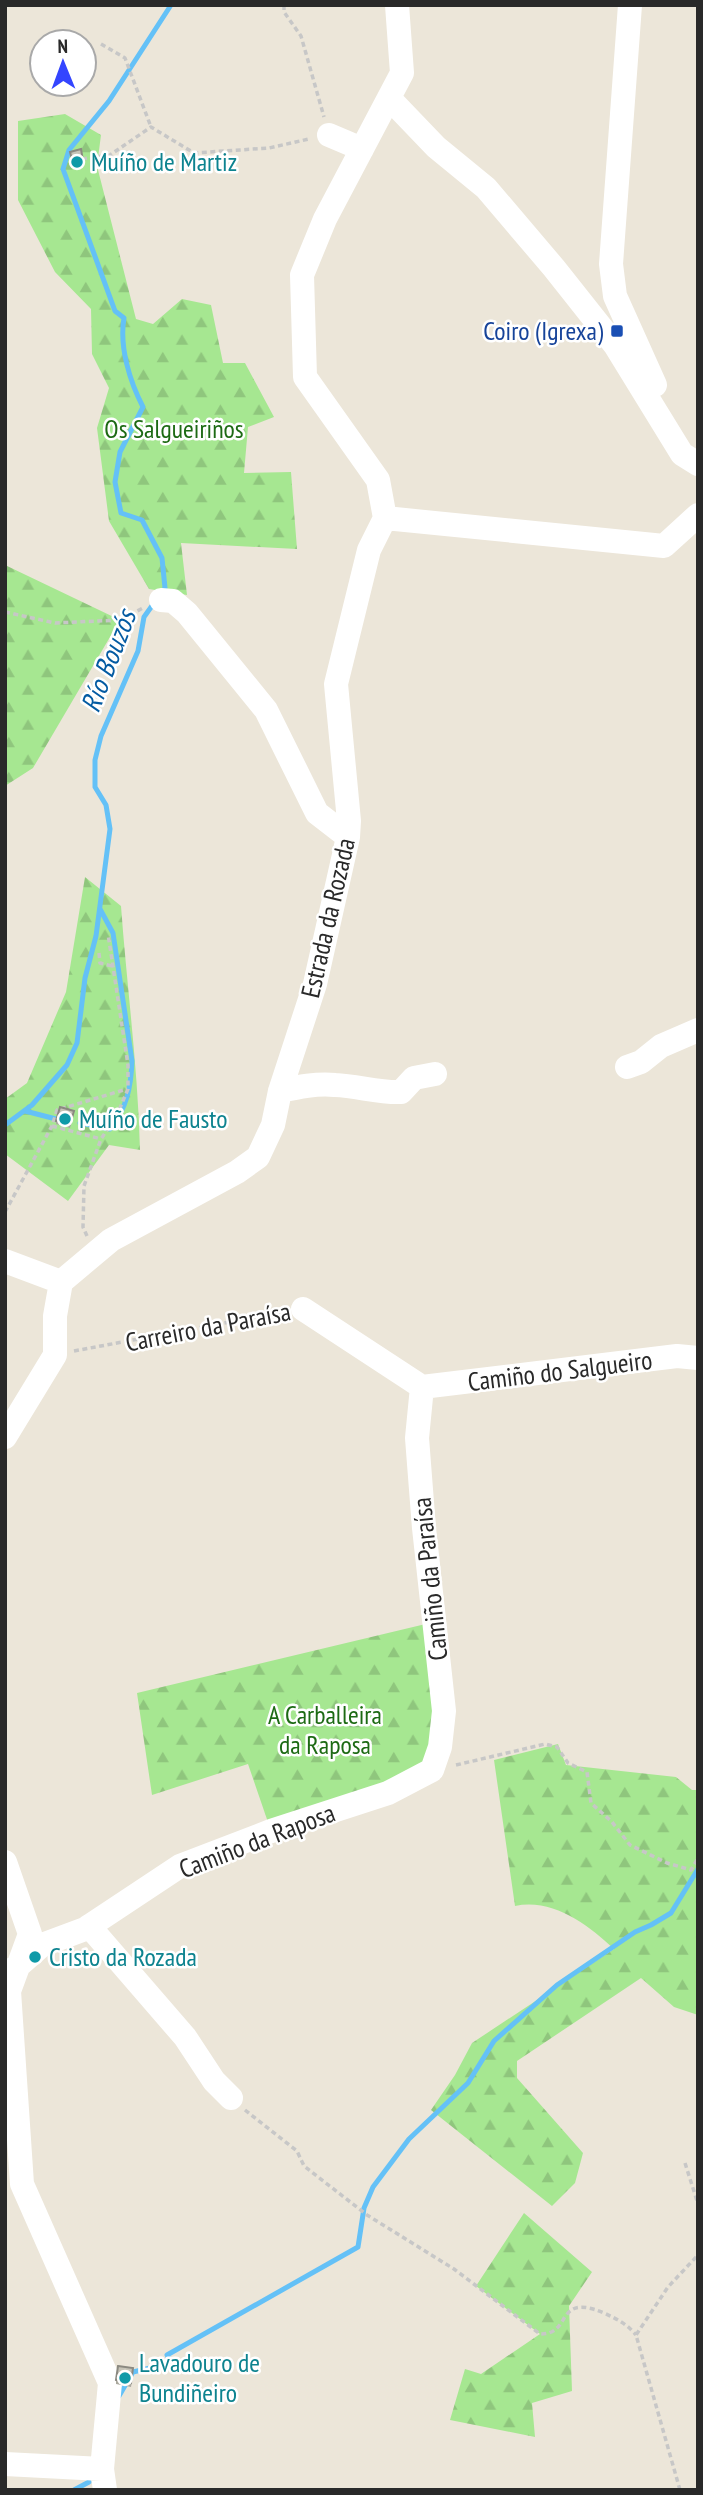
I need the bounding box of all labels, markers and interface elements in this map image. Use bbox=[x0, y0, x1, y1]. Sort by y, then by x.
north arrow bbox=[28, 28, 98, 98]
text: N bbox=[57, 34, 68, 58]
place label: Muíño de Martiz bbox=[91, 145, 237, 178]
marker: Muíño de Martiz bbox=[69, 154, 85, 170]
place label: Coiro (Igrexa) bbox=[483, 314, 603, 347]
marker: Coiro (Igrexa) bbox=[609, 323, 625, 339]
park label: Os Salgueiriños bbox=[104, 412, 244, 445]
water label: Río Bouzós bbox=[71, 602, 145, 717]
street label: Estrada da Rozada bbox=[293, 835, 362, 1001]
place label: Muíño de Fausto bbox=[79, 1102, 228, 1135]
marker: Muíño de Fausto bbox=[57, 1111, 73, 1127]
street label: Carreiro da Paraísa bbox=[123, 1294, 293, 1359]
street label: Camiño do Salgueiro bbox=[466, 1343, 654, 1398]
street label: Camiño da Paraísa bbox=[405, 1496, 454, 1662]
park label: A Carballeira da Raposa bbox=[268, 1698, 382, 1761]
street label: Camiño da Raposa bbox=[174, 1796, 340, 1885]
place label: Cristo da Rozada bbox=[49, 1940, 197, 1973]
marker: Cristo da Rozada bbox=[27, 1949, 43, 1965]
place label: Lavadouro de Bundiñeiro bbox=[139, 2346, 260, 2409]
marker: Lavadouro de Bundiñeiro bbox=[117, 2370, 133, 2386]

